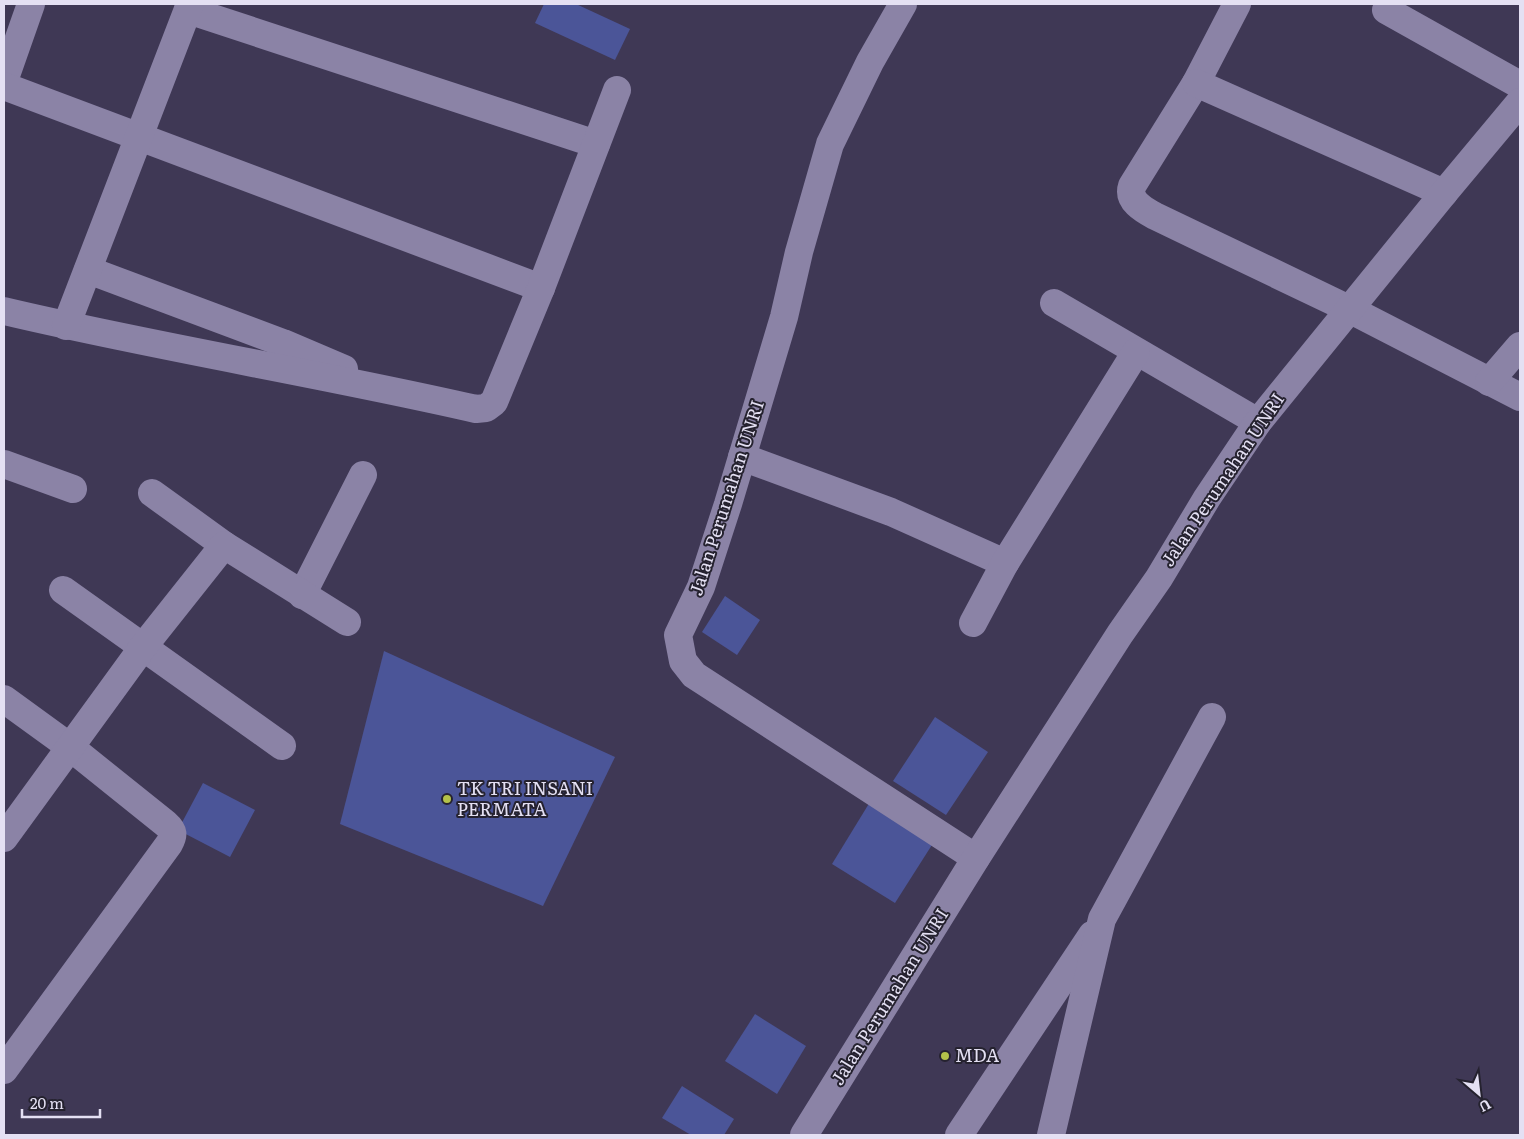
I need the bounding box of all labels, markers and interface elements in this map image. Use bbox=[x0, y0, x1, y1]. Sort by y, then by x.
street label: Jalan Perumahan UNRI bbox=[1153, 387, 1290, 571]
street label: Jalan Perumahan UNRI bbox=[681, 396, 770, 599]
place label: TK TRI INSANI PERMATA bbox=[457, 774, 593, 822]
marker: TK TRI INSANI PERMATA bbox=[441, 793, 453, 805]
street label: Jalan Perumahan UNRI bbox=[823, 902, 954, 1090]
place label: MDA bbox=[955, 1041, 999, 1068]
marker: MDA bbox=[939, 1050, 951, 1062]
north arrow bbox=[1454, 1069, 1504, 1119]
scale bar bbox=[22, 1086, 100, 1118]
text: 20 m bbox=[30, 1091, 64, 1114]
text: U bbox=[1476, 1095, 1495, 1118]

